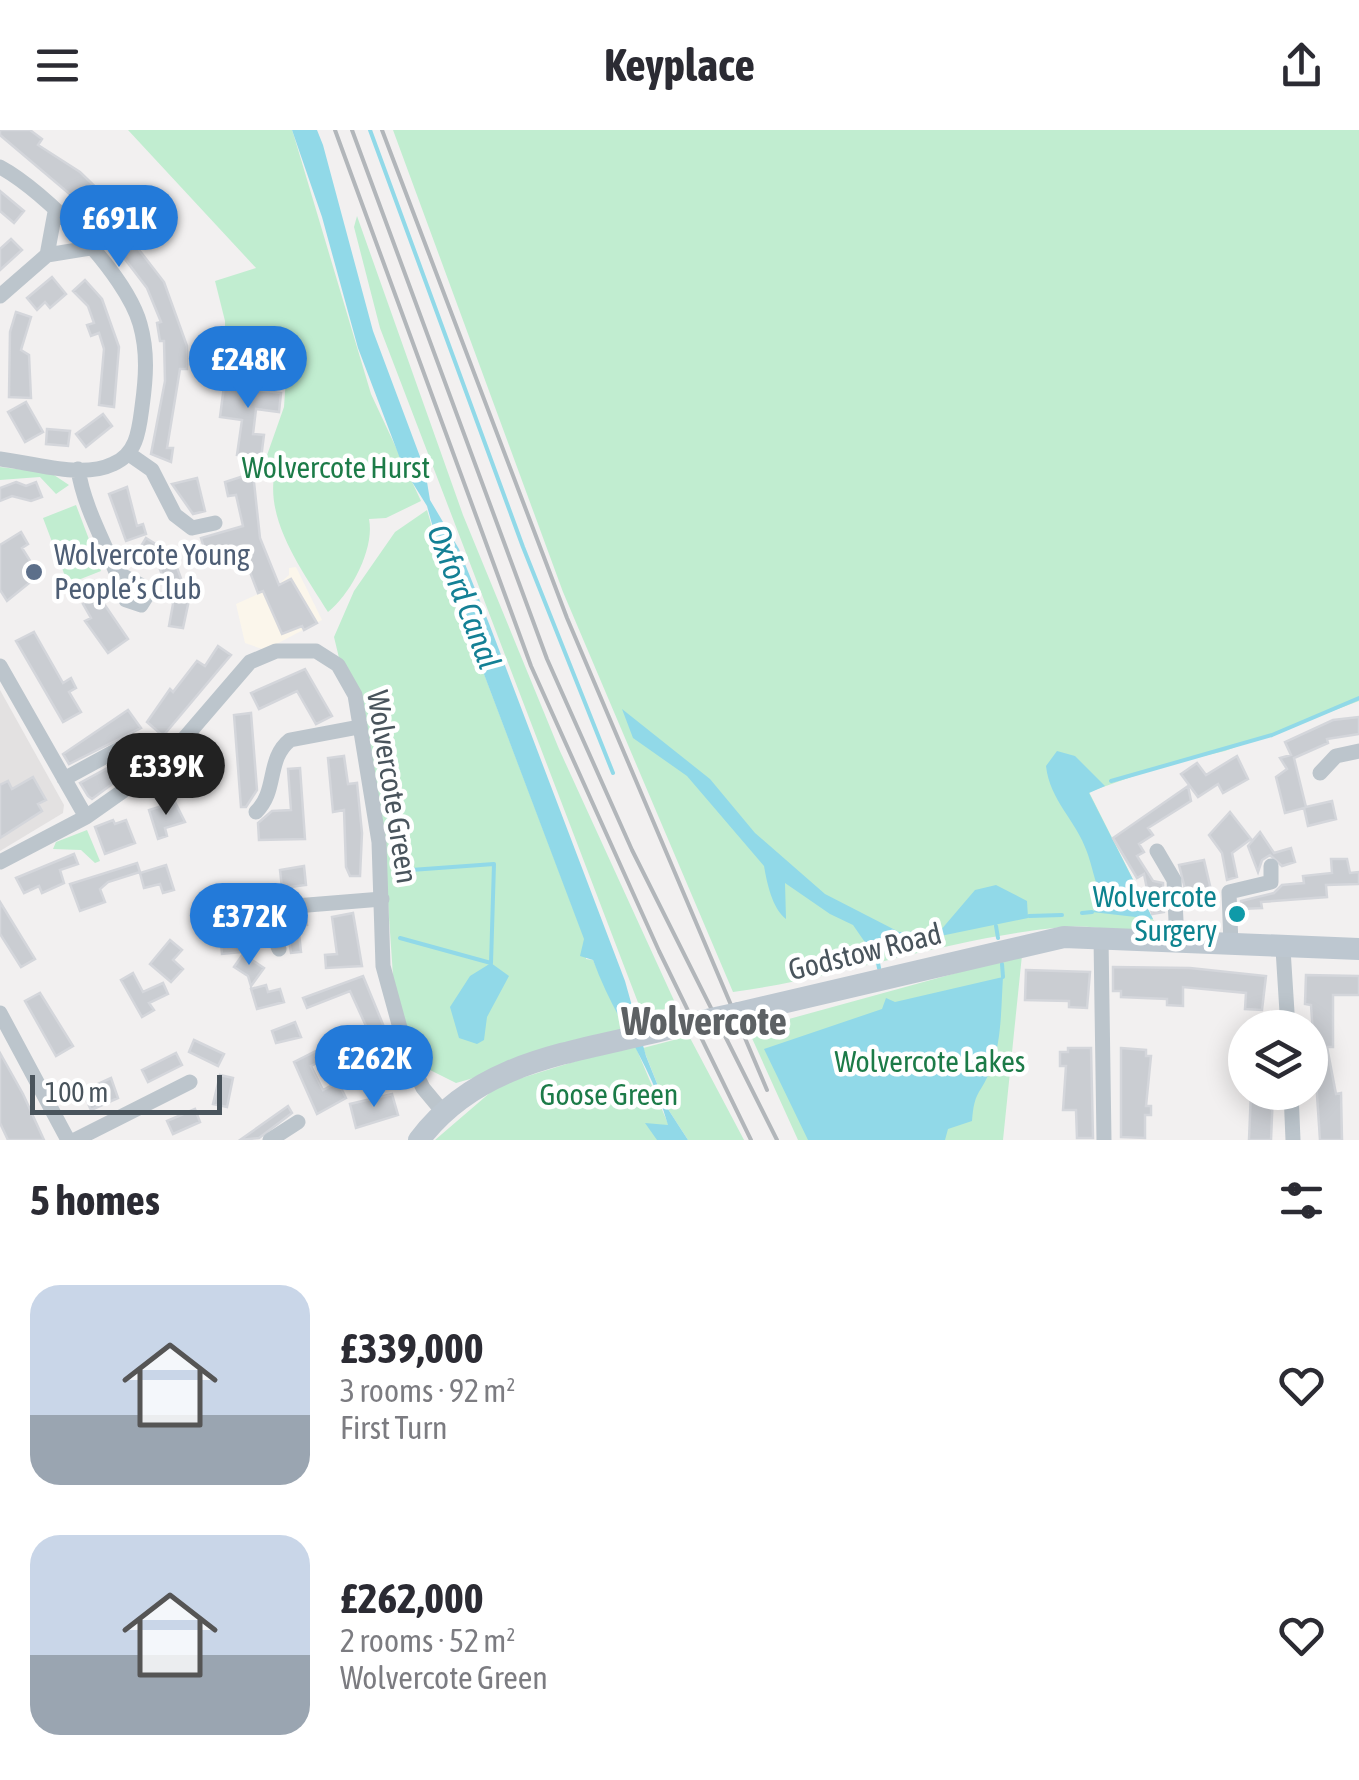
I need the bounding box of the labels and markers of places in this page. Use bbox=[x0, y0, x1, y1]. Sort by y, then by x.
pin: £691K bbox=[49, 185, 189, 270]
pin: £248K bbox=[178, 326, 318, 411]
place label: Wolvercote Young People’s Club bbox=[54, 537, 250, 605]
marker: Wolvercote Young People’s Club bbox=[23, 561, 45, 583]
pin: £339K bbox=[96, 733, 236, 818]
place label: Wolvercote Surgery bbox=[1093, 879, 1217, 947]
pin: £372K bbox=[179, 883, 319, 968]
marker: Wolvercote Surgery bbox=[1226, 903, 1248, 925]
pin: £262K bbox=[304, 1025, 444, 1110]

